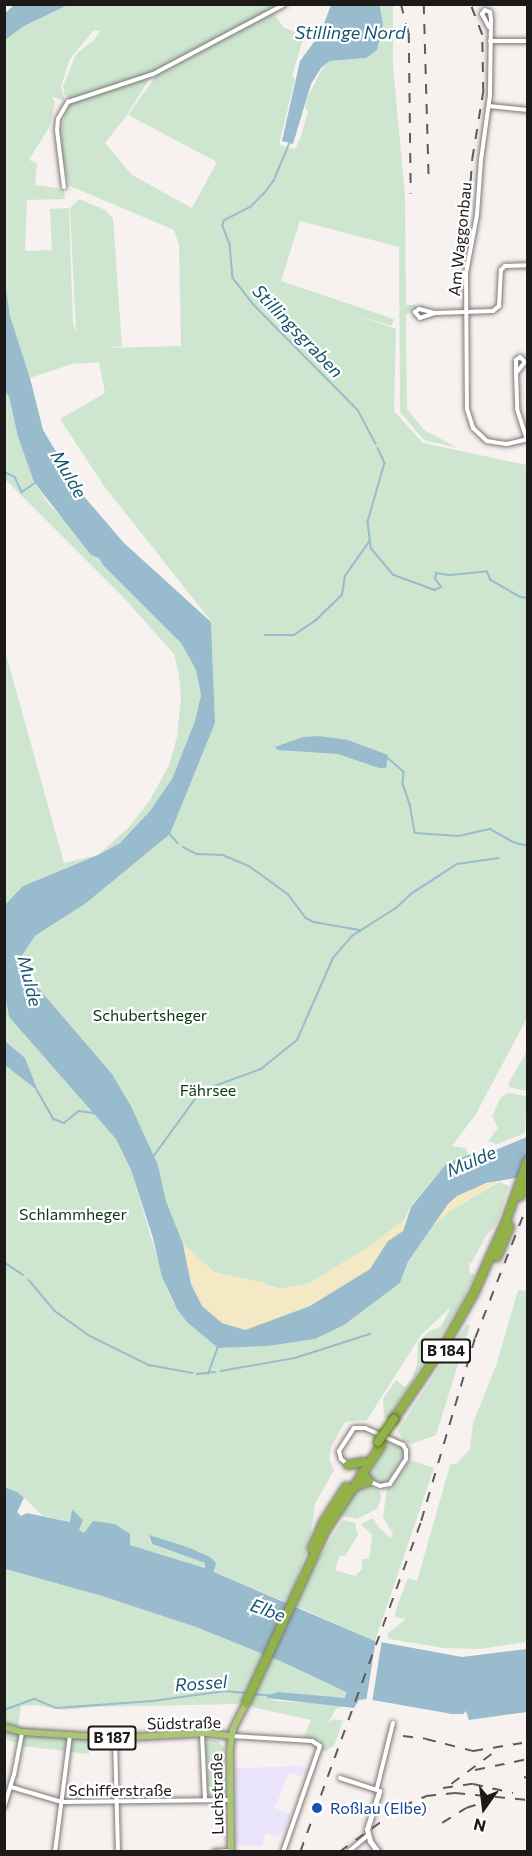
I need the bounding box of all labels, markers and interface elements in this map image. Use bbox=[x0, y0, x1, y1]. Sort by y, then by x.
water label: Stillinge Nord bbox=[295, 21, 405, 43]
street label: Am Waggonbau bbox=[444, 181, 476, 297]
water label: Stillingsgraben bbox=[248, 280, 348, 382]
water label: Mulde bbox=[47, 446, 91, 502]
water label: Mulde bbox=[13, 953, 47, 1009]
park label: Schubertsheger bbox=[93, 1005, 207, 1025]
park label: Fährsee bbox=[180, 1080, 236, 1100]
water label: Mulde bbox=[443, 1141, 499, 1181]
park label: Schlammheger bbox=[19, 1204, 127, 1224]
road number: B 184 bbox=[420, 1339, 472, 1363]
water label: Elbe bbox=[248, 1594, 288, 1626]
water label: Rossel bbox=[174, 1670, 228, 1696]
street label: Südstraße bbox=[147, 1713, 221, 1733]
road number: B 187 bbox=[86, 1726, 138, 1750]
street label: Luchstraße bbox=[207, 1753, 227, 1835]
north arrow bbox=[454, 1778, 514, 1838]
street label: Schifferstraße bbox=[68, 1780, 172, 1800]
place label: Roßlau (Elbe) bbox=[330, 1798, 427, 1818]
marker: Roßlau (Elbe) bbox=[308, 1799, 326, 1817]
text: N bbox=[471, 1815, 488, 1837]

